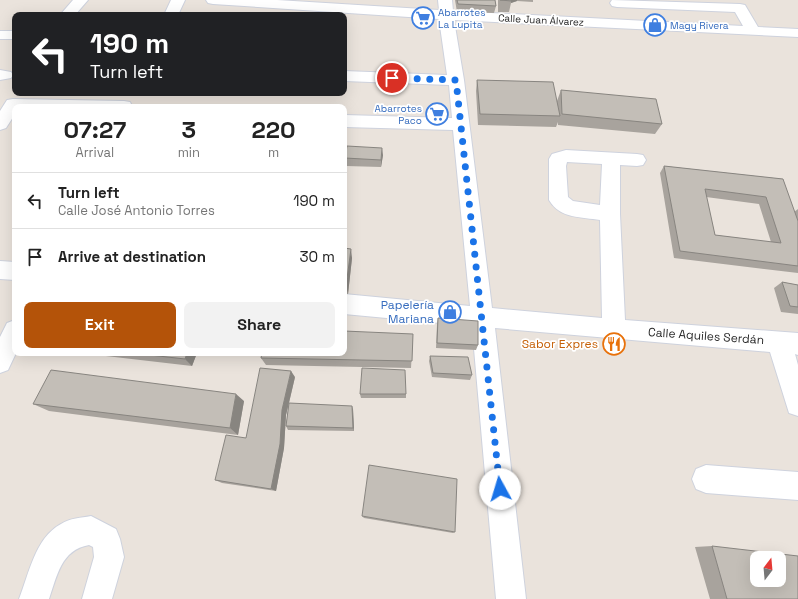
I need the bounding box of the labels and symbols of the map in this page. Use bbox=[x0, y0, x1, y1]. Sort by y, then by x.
supermarket icon: Abarrotes La Lupita bbox=[410, 5, 436, 31]
place label: Abarrotes La Lupita bbox=[438, 6, 485, 31]
street label: Calle Juan Álvarez bbox=[498, 11, 584, 29]
shop icon: Magy Rivera bbox=[642, 12, 668, 38]
place label: Magy Rivera bbox=[670, 19, 729, 32]
pin bbox=[375, 61, 409, 95]
supermarket icon: Abarrotes Paco bbox=[424, 101, 450, 127]
place label: Abarrotes Paco bbox=[375, 102, 422, 127]
place label: Papelería Mariana bbox=[381, 297, 434, 327]
shop icon: Papelería Mariana bbox=[437, 299, 463, 325]
street label: Calle Aquiles Serdán bbox=[647, 324, 765, 348]
restaurant icon: Sabor Expres bbox=[601, 331, 627, 357]
place label: Sabor Expres bbox=[522, 336, 598, 352]
position arrow bbox=[479, 468, 521, 510]
north arrow bbox=[750, 551, 786, 587]

